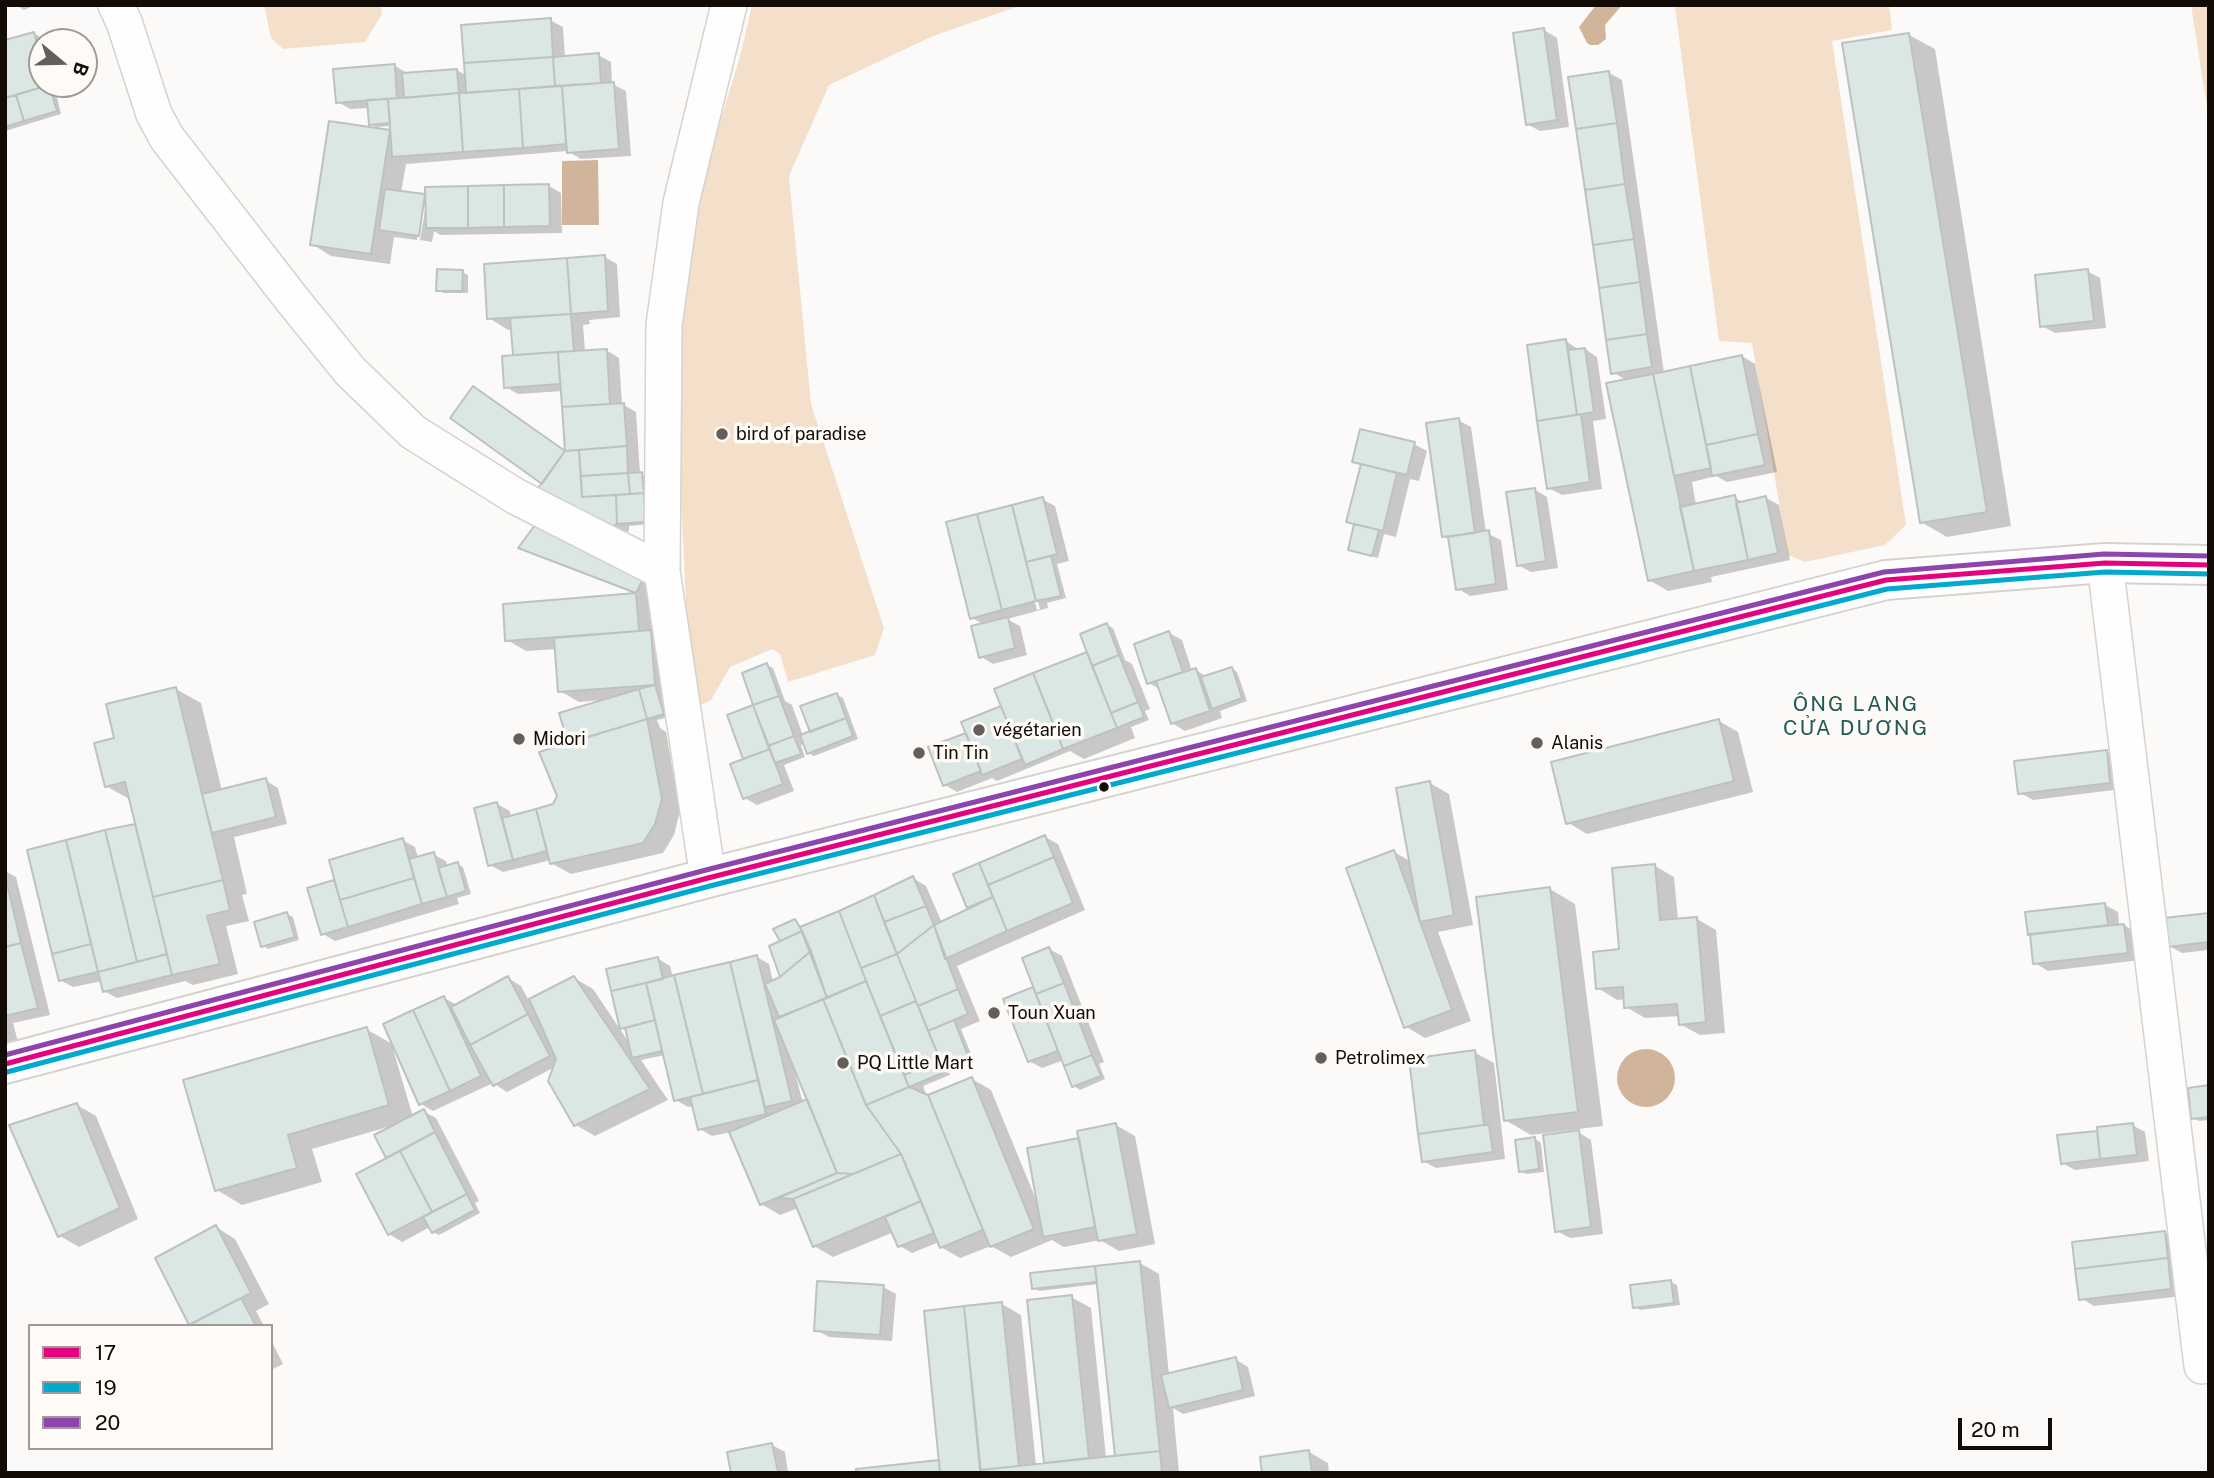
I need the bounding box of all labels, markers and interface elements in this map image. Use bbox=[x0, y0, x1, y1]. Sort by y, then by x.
north arrow bbox=[28, 28, 98, 98]
text: B bbox=[68, 59, 93, 79]
place label: bird of paradise bbox=[736, 423, 866, 445]
marker: bird of paradise bbox=[714, 426, 730, 442]
district label: ÔNG LANG CỬA DƯƠNG bbox=[1784, 692, 1928, 742]
place label: végétarien bbox=[993, 719, 1082, 741]
marker: végétarien bbox=[971, 722, 987, 738]
place label: Midori bbox=[533, 728, 586, 750]
marker: Midori bbox=[511, 731, 527, 747]
place label: Alanis bbox=[1551, 732, 1603, 754]
marker: Alanis bbox=[1529, 735, 1545, 751]
place label: Tin Tin bbox=[933, 742, 989, 764]
marker: Tin Tin bbox=[911, 745, 927, 761]
unlabelled marker bbox=[1097, 780, 1111, 794]
place label: Toun Xuan bbox=[1008, 1002, 1096, 1024]
marker: Toun Xuan bbox=[986, 1005, 1002, 1021]
place label: Petrolimex bbox=[1335, 1047, 1425, 1069]
marker: Petrolimex bbox=[1313, 1050, 1329, 1066]
place label: PQ Little Mart bbox=[857, 1052, 973, 1074]
marker: PQ Little Mart bbox=[835, 1055, 851, 1071]
legend bbox=[28, 1324, 273, 1450]
text: 17 bbox=[95, 1340, 116, 1365]
text: 19 bbox=[95, 1375, 117, 1400]
scale bar bbox=[1962, 1404, 2056, 1448]
text: 20 bbox=[95, 1410, 120, 1435]
text: 20 m bbox=[1971, 1417, 2020, 1442]

